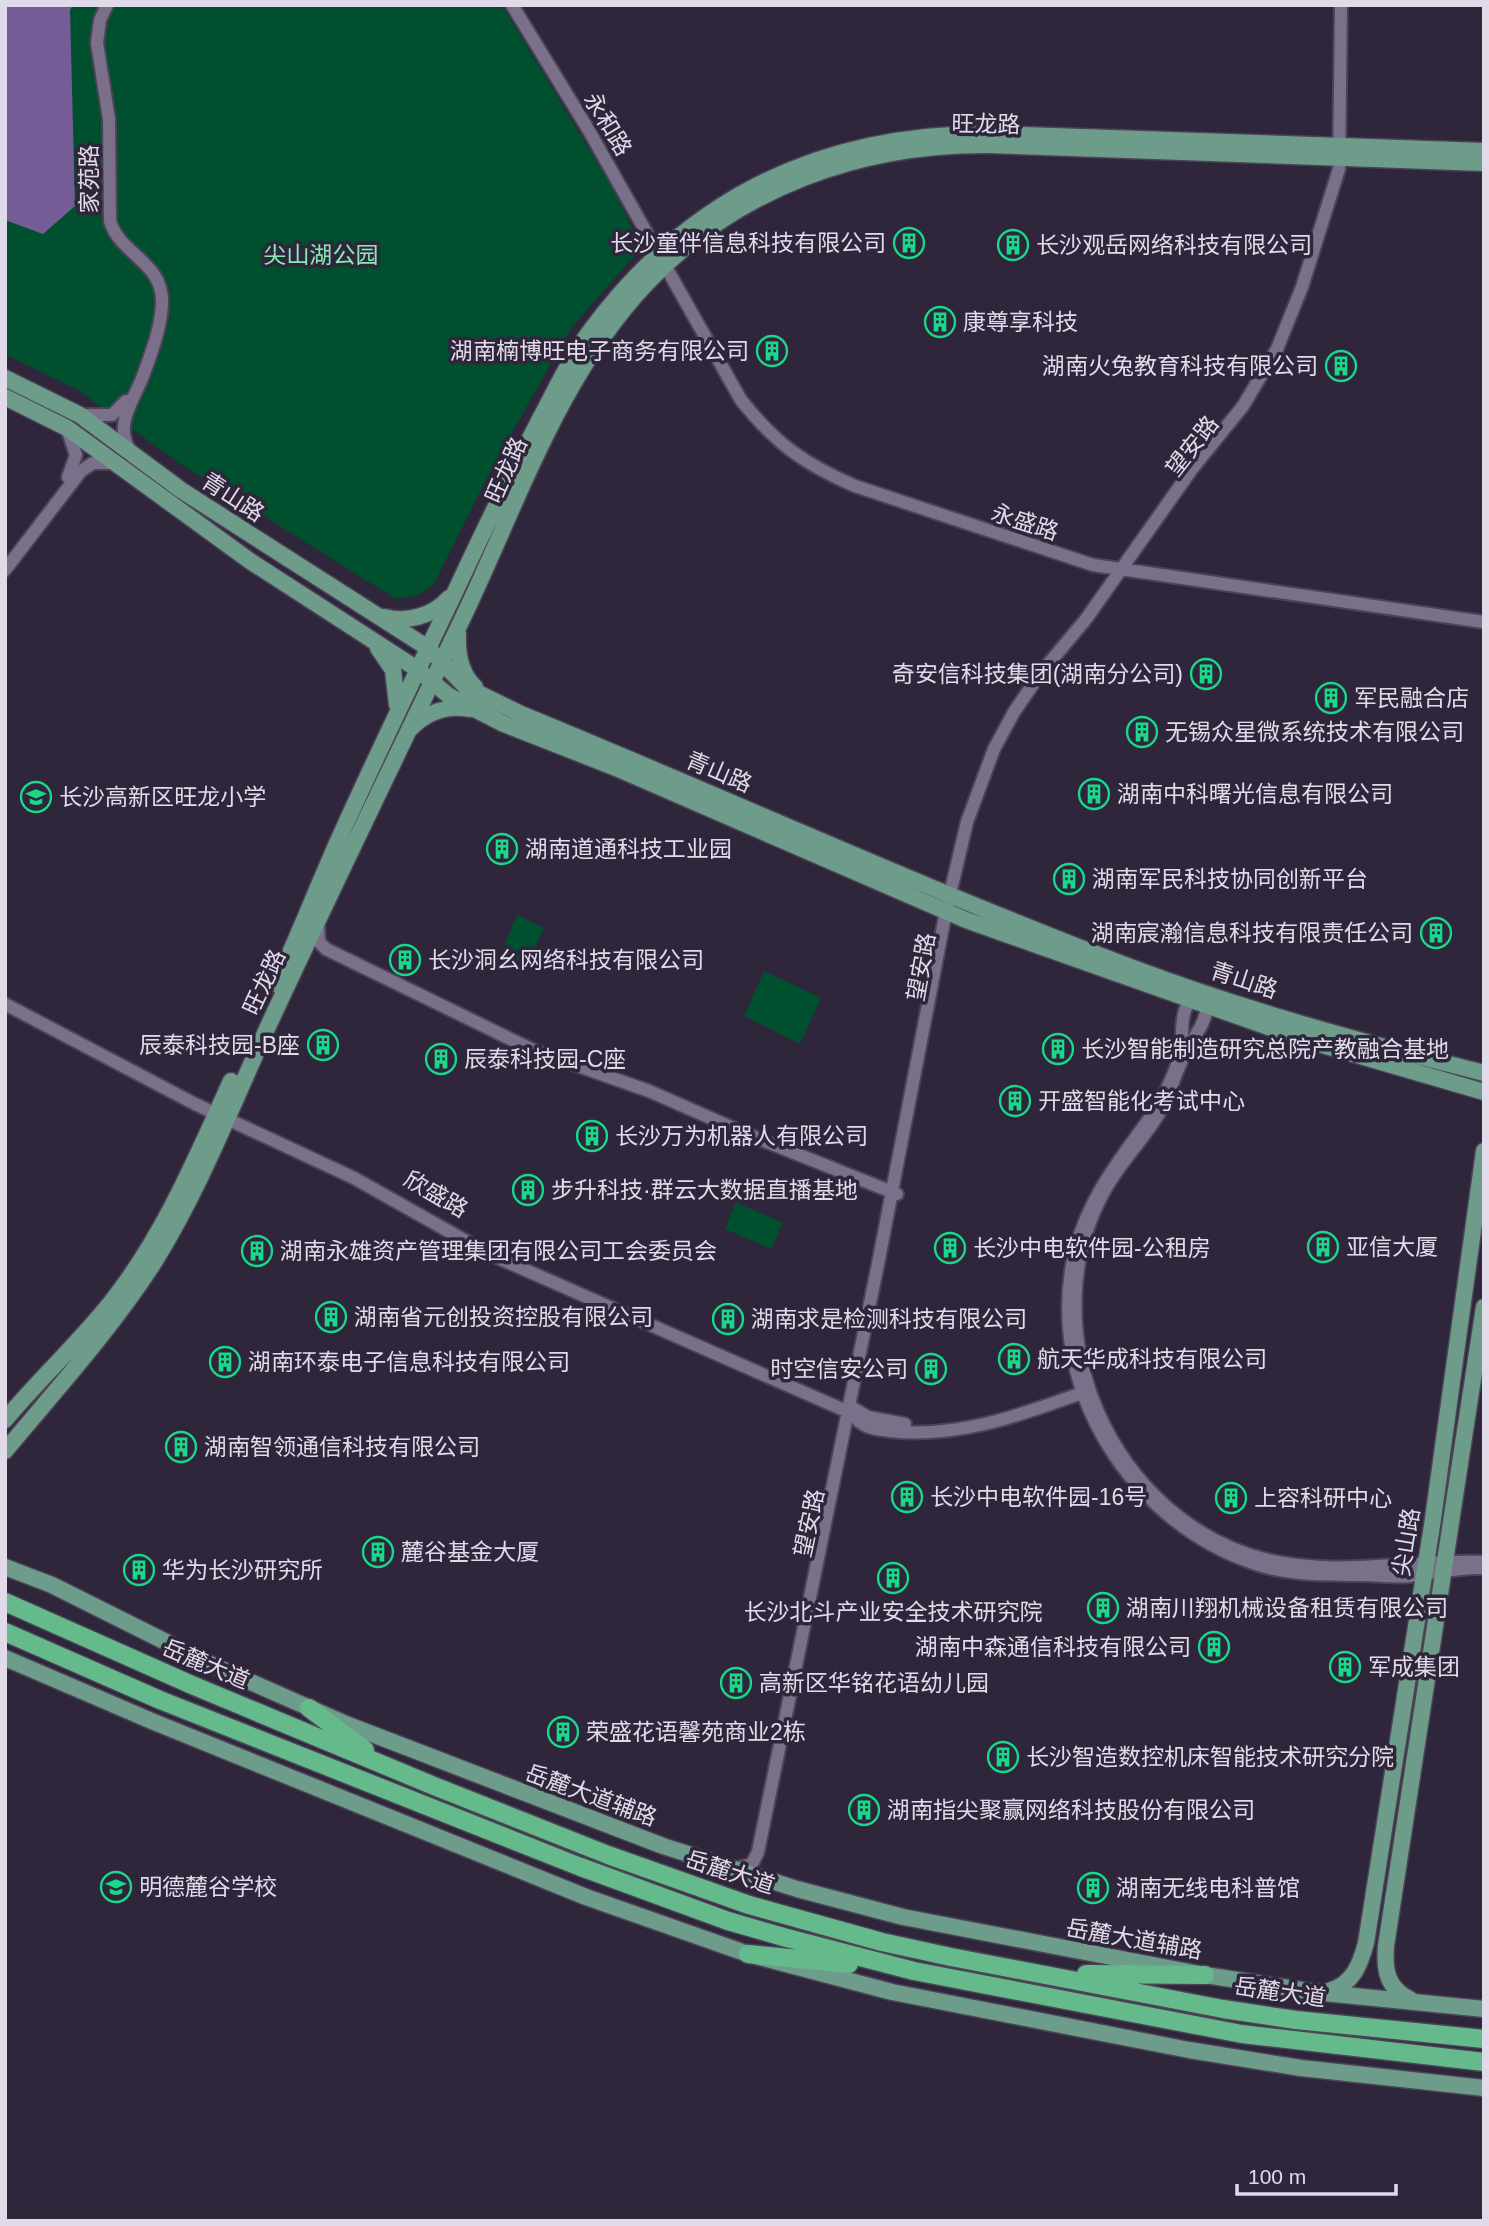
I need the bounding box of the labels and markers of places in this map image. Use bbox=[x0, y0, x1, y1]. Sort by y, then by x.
building icon: 长沙童伴信息科技有限公司 bbox=[892, 226, 926, 260]
building icon: 长沙观岳网络科技有限公司 bbox=[996, 228, 1030, 262]
place label: 长沙童伴信息科技有限公司 bbox=[610, 230, 886, 256]
place label: 长沙观岳网络科技有限公司 bbox=[1036, 232, 1312, 258]
building icon: 康尊享科技 bbox=[923, 305, 957, 339]
place label: 康尊享科技 bbox=[963, 309, 1078, 335]
building icon: 湖南楠博旺电子商务有限公司 bbox=[755, 334, 789, 368]
place label: 湖南楠博旺电子商务有限公司 bbox=[450, 338, 749, 364]
building icon: 湖南火兔教育科技有限公司 bbox=[1324, 349, 1358, 383]
place label: 湖南火兔教育科技有限公司 bbox=[1042, 353, 1318, 379]
building icon: 奇安信科技集团(湖南分公司) bbox=[1189, 657, 1223, 691]
place label: 奇安信科技集团(湖南分公司) bbox=[892, 661, 1183, 687]
building icon: 军民融合店 bbox=[1314, 681, 1348, 715]
place label: 军民融合店 bbox=[1354, 685, 1469, 711]
building icon: 无锡众星微系统技术有限公司 bbox=[1125, 715, 1159, 749]
place label: 无锡众星微系统技术有限公司 bbox=[1165, 719, 1464, 745]
building icon: 湖南中科曙光信息有限公司 bbox=[1077, 777, 1111, 811]
school or university icon: 长沙高新区旺龙小学 bbox=[19, 780, 53, 814]
place label: 湖南中科曙光信息有限公司 bbox=[1117, 781, 1393, 807]
place label: 长沙高新区旺龙小学 bbox=[59, 784, 266, 810]
building icon: 湖南道通科技工业园 bbox=[485, 832, 519, 866]
place label: 湖南道通科技工业园 bbox=[525, 836, 732, 862]
building icon: 湖南军民科技协同创新平台 bbox=[1052, 862, 1086, 896]
place label: 湖南军民科技协同创新平台 bbox=[1092, 866, 1368, 892]
building icon: 湖南宸瀚信息科技有限责任公司 bbox=[1419, 916, 1453, 950]
place label: 湖南宸瀚信息科技有限责任公司 bbox=[1091, 920, 1413, 946]
building icon: 长沙洞幺网络科技有限公司 bbox=[388, 943, 422, 977]
place label: 长沙洞幺网络科技有限公司 bbox=[428, 947, 704, 973]
building icon: 辰泰科技园-B座 bbox=[306, 1028, 340, 1062]
place label: 辰泰科技园-B座 bbox=[139, 1032, 300, 1058]
building icon: 长沙智能制造研究总院产教融合基地 bbox=[1041, 1032, 1075, 1066]
place label: 长沙智能制造研究总院产教融合基地 bbox=[1081, 1036, 1449, 1062]
building icon: 辰泰科技园-C座 bbox=[424, 1042, 458, 1076]
place label: 辰泰科技园-C座 bbox=[464, 1046, 626, 1072]
building icon: 开盛智能化考试中心 bbox=[998, 1084, 1032, 1118]
place label: 开盛智能化考试中心 bbox=[1038, 1088, 1245, 1114]
building icon: 长沙万为机器人有限公司 bbox=[575, 1119, 609, 1153]
place label: 长沙万为机器人有限公司 bbox=[615, 1123, 868, 1149]
building icon: 步升科技·群云大数据直播基地 bbox=[511, 1173, 545, 1207]
place label: 步升科技·群云大数据直播基地 bbox=[551, 1177, 858, 1203]
building icon: 亚信大厦 bbox=[1306, 1230, 1340, 1264]
building icon: 长沙中电软件园-公租房 bbox=[933, 1231, 967, 1265]
building icon: 湖南永雄资产管理集团有限公司工会委员会 bbox=[240, 1234, 274, 1268]
place label: 亚信大厦 bbox=[1346, 1234, 1438, 1260]
place label: 长沙中电软件园-公租房 bbox=[973, 1235, 1211, 1261]
place label: 湖南永雄资产管理集团有限公司工会委员会 bbox=[280, 1238, 717, 1264]
building icon: 湖南省元创投资控股有限公司 bbox=[314, 1300, 348, 1334]
building icon: 湖南求是检测科技有限公司 bbox=[711, 1302, 745, 1336]
place label: 湖南省元创投资控股有限公司 bbox=[354, 1304, 653, 1330]
place label: 湖南求是检测科技有限公司 bbox=[751, 1306, 1027, 1332]
building icon: 航天华成科技有限公司 bbox=[997, 1342, 1031, 1376]
building icon: 湖南环泰电子信息科技有限公司 bbox=[208, 1345, 242, 1379]
place label: 航天华成科技有限公司 bbox=[1037, 1346, 1267, 1372]
place label: 湖南环泰电子信息科技有限公司 bbox=[248, 1349, 570, 1375]
building icon: 时空信安公司 bbox=[914, 1352, 948, 1386]
place label: 时空信安公司 bbox=[770, 1356, 908, 1382]
building icon: 湖南智领通信科技有限公司 bbox=[164, 1430, 198, 1464]
place label: 湖南智领通信科技有限公司 bbox=[204, 1434, 480, 1460]
building icon: 长沙中电软件园-16号 bbox=[890, 1480, 924, 1514]
building icon: 上容科研中心 bbox=[1214, 1481, 1248, 1515]
place label: 长沙中电软件园-16号 bbox=[930, 1484, 1147, 1510]
place label: 上容科研中心 bbox=[1254, 1485, 1392, 1511]
building icon: 麓谷基金大厦 bbox=[361, 1535, 395, 1569]
place label: 麓谷基金大厦 bbox=[401, 1539, 539, 1565]
building icon: 华为长沙研究所 bbox=[122, 1553, 156, 1587]
place label: 华为长沙研究所 bbox=[162, 1557, 323, 1583]
building icon: 长沙北斗产业安全技术研究院 bbox=[876, 1561, 910, 1595]
building icon: 湖南川翔机械设备租赁有限公司 bbox=[1086, 1591, 1120, 1625]
place label: 湖南川翔机械设备租赁有限公司 bbox=[1126, 1595, 1448, 1621]
place label: 长沙北斗产业安全技术研究院 bbox=[744, 1599, 1043, 1625]
building icon: 湖南中森通信科技有限公司 bbox=[1197, 1630, 1231, 1664]
place label: 湖南中森通信科技有限公司 bbox=[915, 1634, 1191, 1660]
building icon: 军成集团 bbox=[1328, 1650, 1362, 1684]
place label: 军成集团 bbox=[1368, 1654, 1460, 1680]
building icon: 高新区华铭花语幼儿园 bbox=[719, 1666, 753, 1700]
place label: 高新区华铭花语幼儿园 bbox=[759, 1670, 989, 1696]
building icon: 荣盛花语馨苑商业2栋 bbox=[546, 1715, 580, 1749]
place label: 荣盛花语馨苑商业2栋 bbox=[586, 1719, 806, 1745]
building icon: 长沙智造数控机床智能技术研究分院 bbox=[986, 1740, 1020, 1774]
place label: 长沙智造数控机床智能技术研究分院 bbox=[1026, 1744, 1394, 1770]
building icon: 湖南指尖聚赢网络科技股份有限公司 bbox=[847, 1793, 881, 1827]
place label: 湖南指尖聚赢网络科技股份有限公司 bbox=[887, 1797, 1255, 1823]
school or university icon: 明德麓谷学校 bbox=[99, 1870, 133, 1904]
building icon: 湖南无线电科普馆 bbox=[1076, 1871, 1110, 1905]
place label: 明德麓谷学校 bbox=[139, 1874, 277, 1900]
place label: 湖南无线电科普馆 bbox=[1116, 1875, 1300, 1901]

